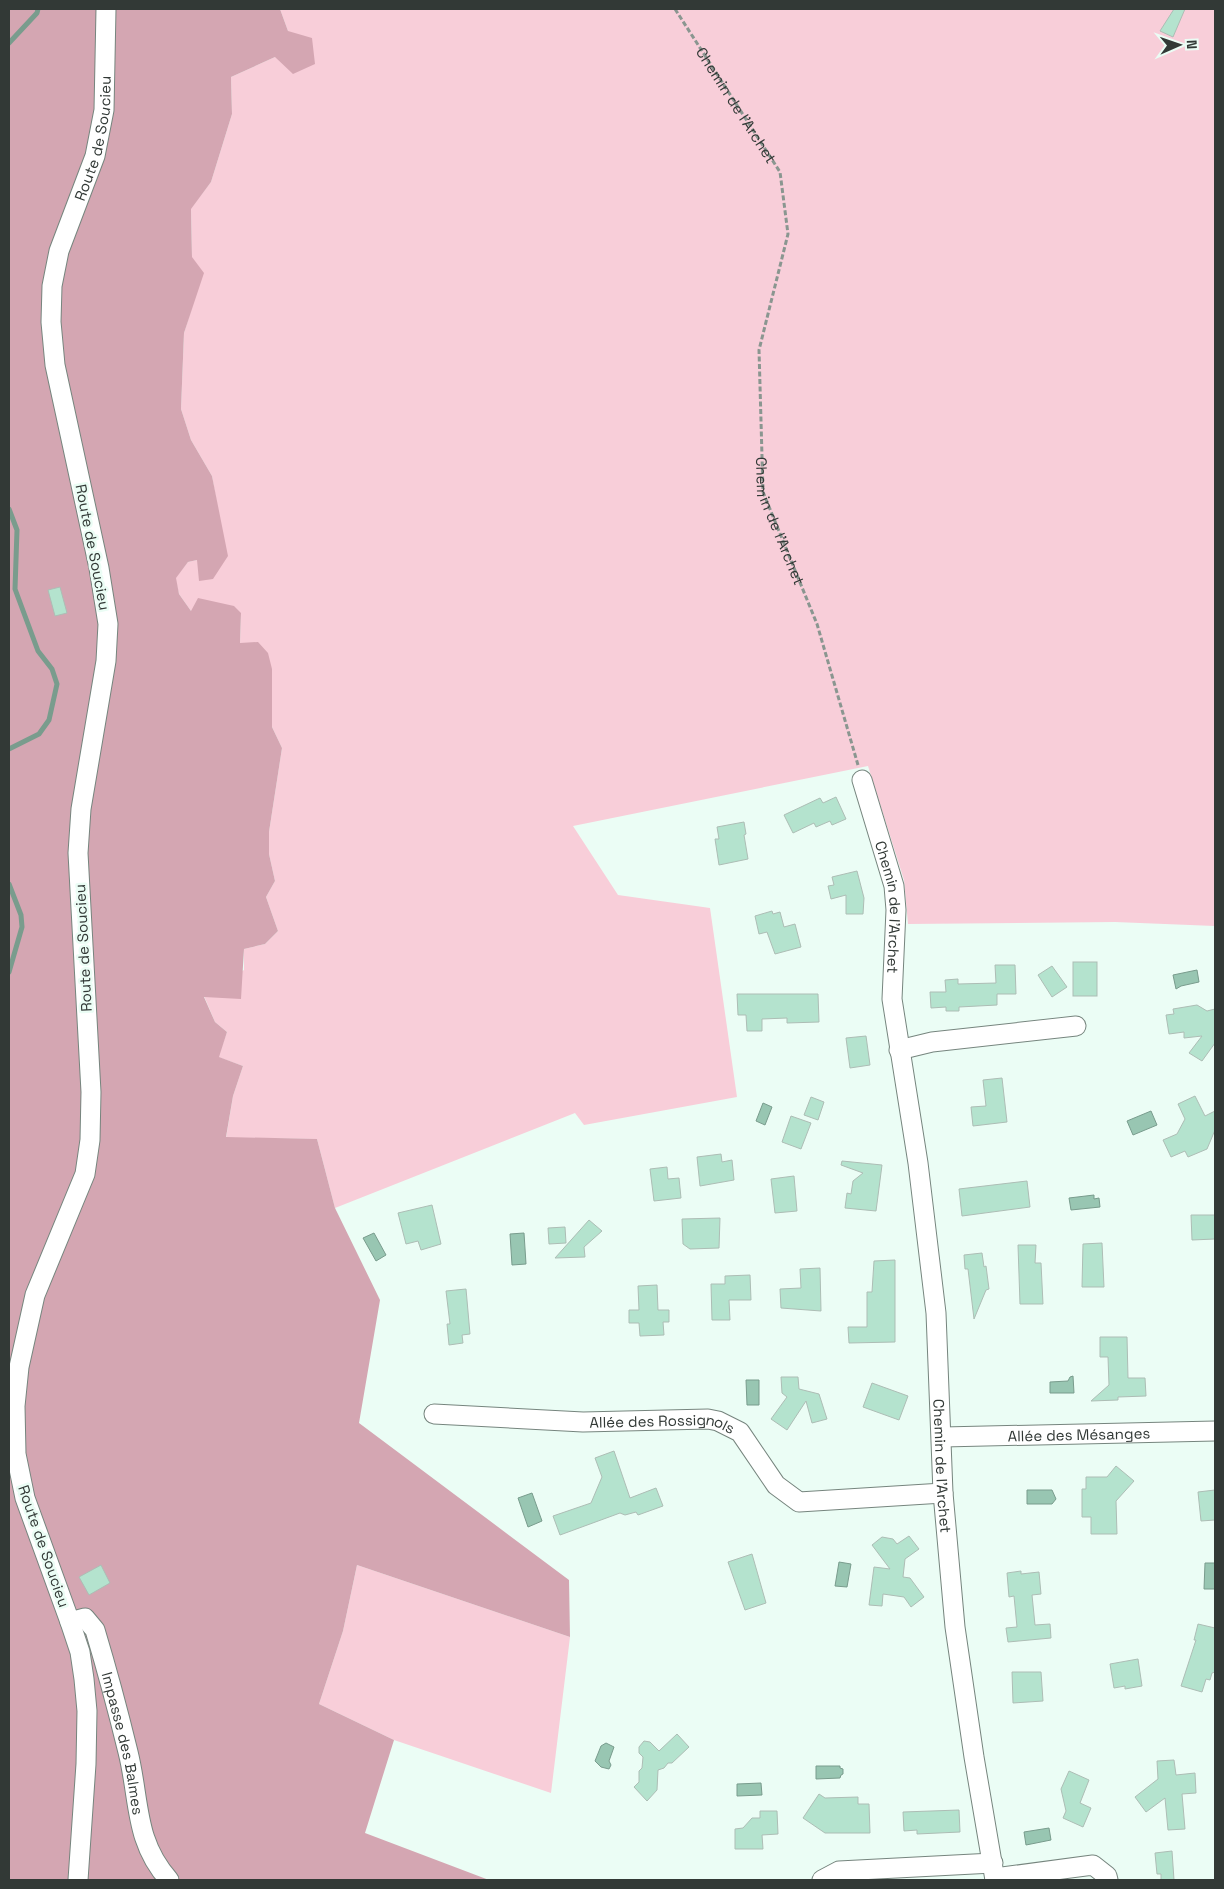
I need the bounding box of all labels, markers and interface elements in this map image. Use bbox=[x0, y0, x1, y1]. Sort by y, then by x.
north arrow bbox=[1154, 20, 1204, 70]
text: N bbox=[1183, 40, 1201, 50]
street label: Chemin de l'Archet bbox=[692, 43, 781, 167]
street label: Route de Soucieu bbox=[69, 76, 114, 203]
street label: Chemin de l'Archet bbox=[753, 456, 809, 588]
street label: Route de Soucieu bbox=[71, 482, 115, 612]
street label: Chemin de l'Archet bbox=[871, 838, 906, 974]
street label: Route de Soucieu bbox=[70, 884, 96, 1012]
street label: Chemin de l'Archet bbox=[930, 1398, 956, 1534]
street label: Allée des Rossignols bbox=[589, 1409, 738, 1438]
street label: Allée des Mésanges bbox=[1007, 1423, 1151, 1445]
street label: Route de Soucieu bbox=[14, 1482, 74, 1610]
street label: Impasse des Balmes bbox=[98, 1670, 148, 1816]

